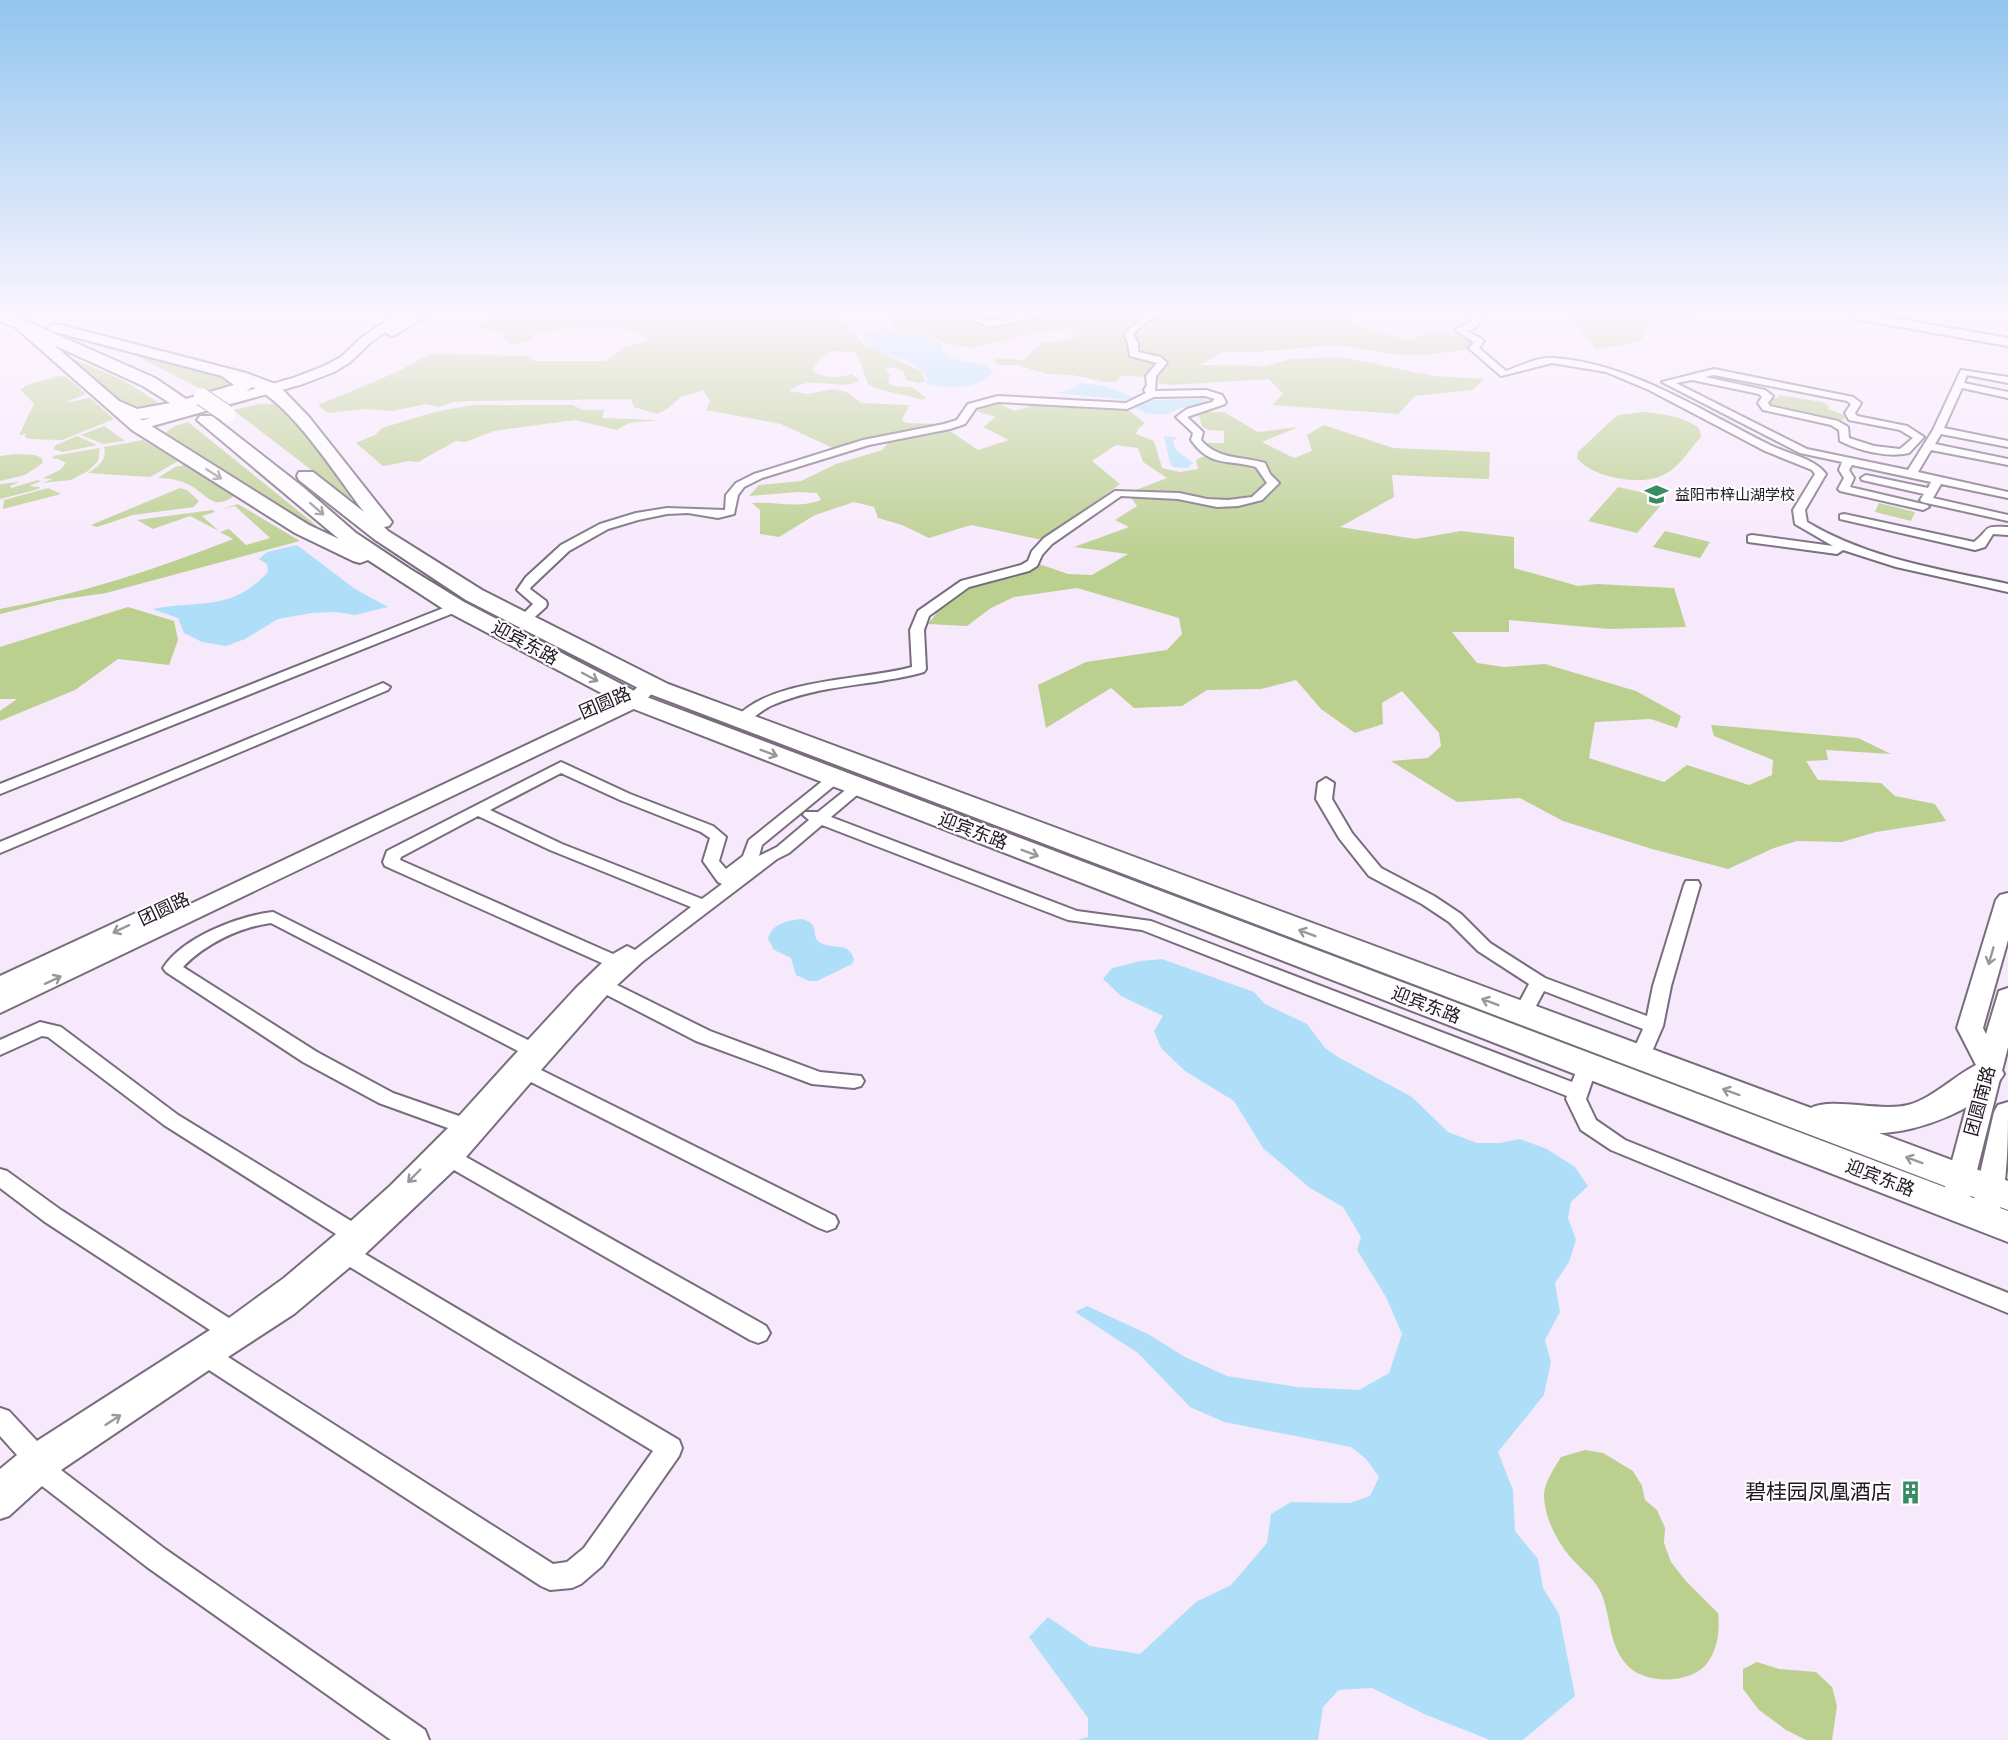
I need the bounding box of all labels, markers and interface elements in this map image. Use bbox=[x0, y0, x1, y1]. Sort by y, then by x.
one-way arrow bbox=[205, 469, 222, 481]
school or university icon: 益阳市梓山湖学校 bbox=[1644, 482, 1670, 508]
place label: 益阳市梓山湖学校 bbox=[1675, 486, 1795, 504]
one-way arrow bbox=[309, 503, 325, 516]
street label: 迎宾东路 bbox=[488, 616, 562, 670]
one-way arrow bbox=[581, 671, 598, 683]
street label: 团圆路 bbox=[576, 682, 634, 724]
one-way arrow bbox=[760, 748, 778, 759]
street label: 迎宾东路 bbox=[935, 808, 1011, 854]
one-way arrow bbox=[1020, 848, 1039, 859]
street label: 团圆路 bbox=[135, 888, 193, 930]
one-way arrow bbox=[112, 924, 130, 936]
one-way arrow bbox=[1298, 927, 1317, 938]
one-way arrow bbox=[1985, 946, 1996, 965]
one-way arrow bbox=[44, 973, 62, 985]
street label: 迎宾东路 bbox=[1388, 982, 1464, 1028]
one-way arrow bbox=[1481, 995, 1499, 1006]
street label: 团圆南路 bbox=[1960, 1063, 2000, 1139]
one-way arrow bbox=[1722, 1086, 1741, 1097]
one-way arrow bbox=[1905, 1154, 1924, 1165]
street label: 迎宾东路 bbox=[1842, 1155, 1918, 1201]
one-way arrow bbox=[406, 1169, 421, 1184]
one-way arrow bbox=[104, 1414, 121, 1427]
place label: 碧桂园凤凰酒店 bbox=[1745, 1479, 1892, 1505]
building icon: 碧桂园凤凰酒店 bbox=[1897, 1479, 1923, 1505]

